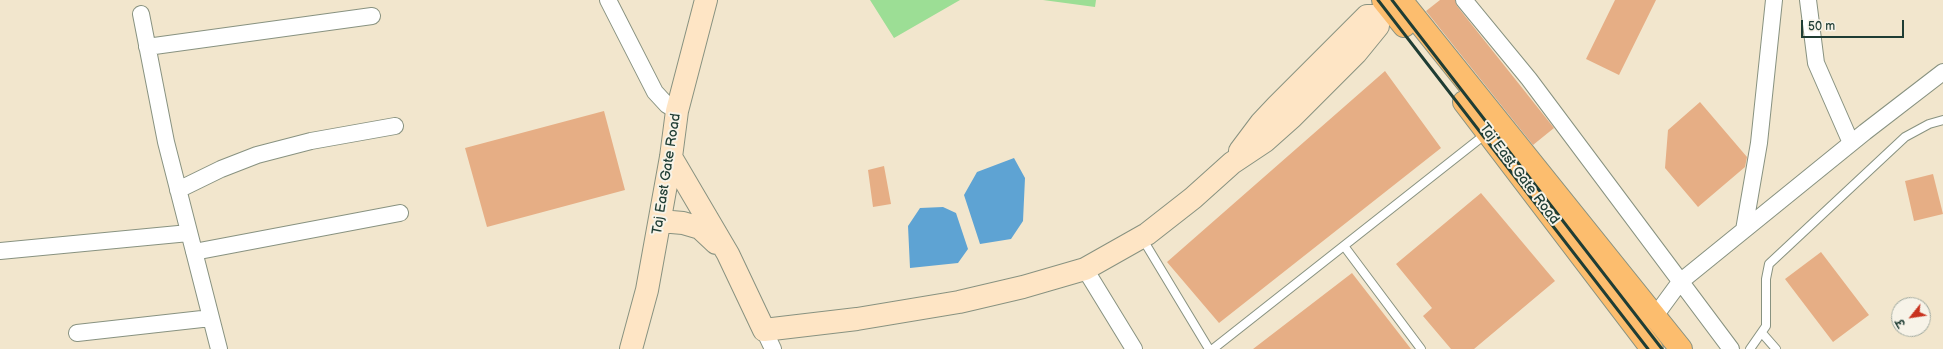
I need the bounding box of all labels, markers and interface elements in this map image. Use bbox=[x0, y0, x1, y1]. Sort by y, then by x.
scale bar bbox=[1803, 12, 1906, 38]
text: 50 m bbox=[1808, 19, 1835, 34]
street label: Taj East Gate Road bbox=[649, 112, 685, 236]
street label: Taj East Gate Road bbox=[1475, 120, 1563, 228]
north arrow bbox=[1891, 297, 1931, 337]
text: उ bbox=[1894, 316, 1909, 329]

